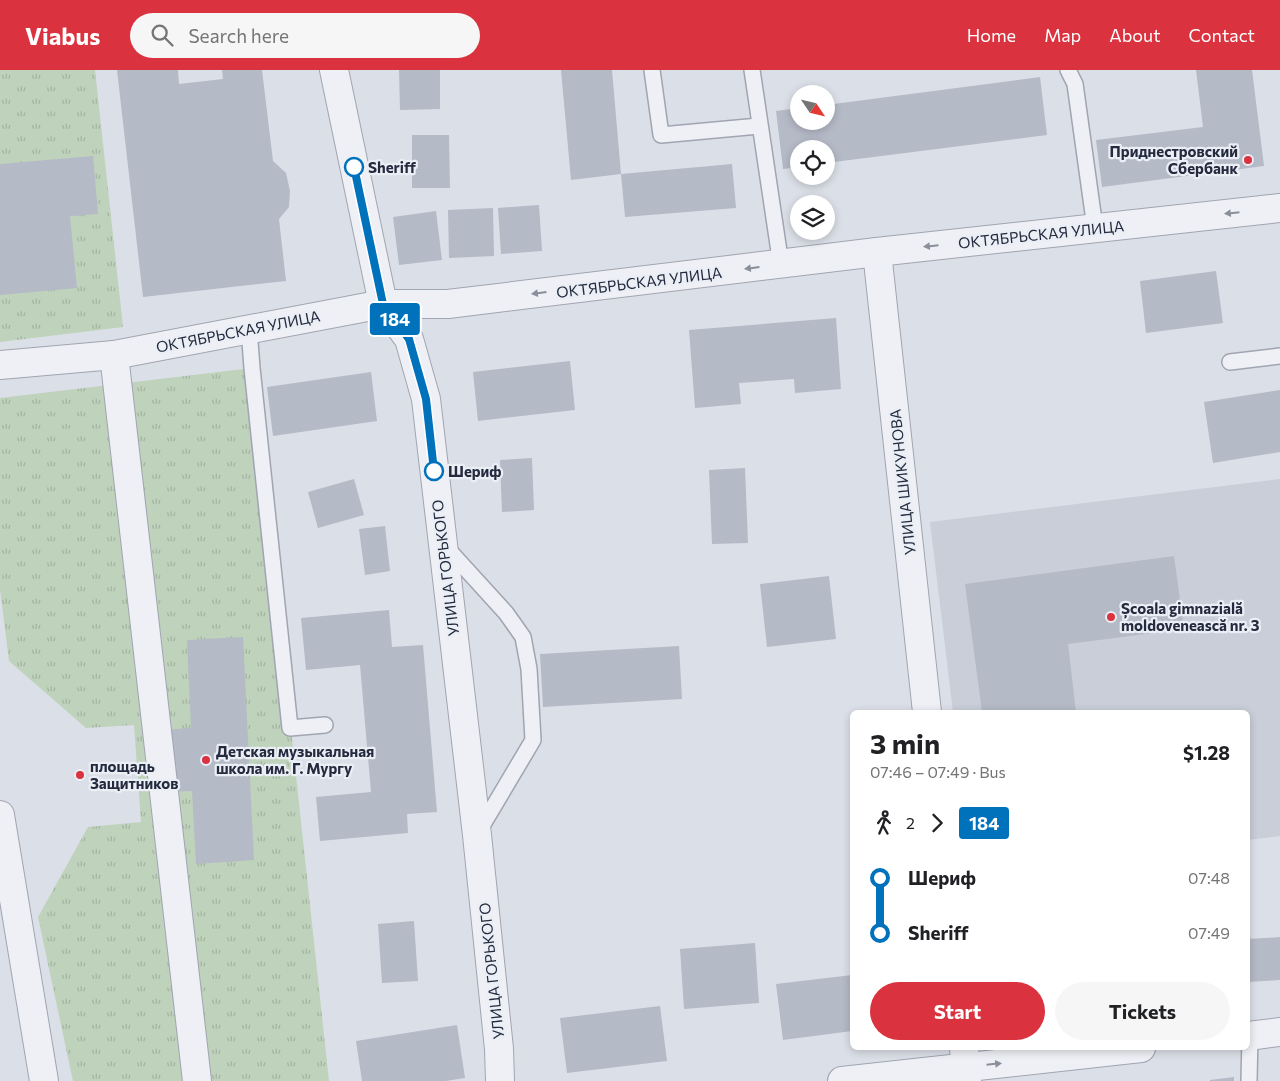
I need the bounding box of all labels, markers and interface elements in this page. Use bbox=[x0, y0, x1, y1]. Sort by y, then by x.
search box bbox=[130, 13, 480, 58]
text: Viabus bbox=[25, 21, 100, 50]
icon: search bbox=[148, 21, 176, 49]
text: Search here bbox=[188, 24, 289, 47]
text: Home bbox=[967, 24, 1016, 46]
text: Map bbox=[1044, 24, 1081, 46]
text: About bbox=[1109, 24, 1161, 46]
text: Contact bbox=[1189, 24, 1255, 46]
north arrow bbox=[790, 85, 835, 130]
map controls bbox=[790, 85, 835, 240]
button: locate bbox=[790, 140, 835, 185]
place label: Приднестровский Сбербанк bbox=[1110, 142, 1238, 177]
marker: Приднестровский Сбербанк bbox=[1242, 154, 1254, 166]
marker: Sheriff bbox=[344, 157, 364, 177]
place label: Sheriff bbox=[368, 158, 416, 176]
button: layers bbox=[790, 195, 835, 240]
one-way arrow bbox=[1223, 209, 1239, 217]
street label: ОКТЯБРЬСКАЯ УЛИЦА bbox=[957, 216, 1125, 252]
one-way arrow bbox=[923, 242, 939, 250]
street label: ОКТЯБРЬСКАЯ УЛИЦА bbox=[555, 263, 723, 301]
one-way arrow bbox=[744, 264, 760, 272]
one-way arrow bbox=[530, 289, 546, 297]
line badge: 184 bbox=[366, 303, 424, 335]
street label: ОКТЯБРЬСКАЯ УЛИЦА bbox=[154, 306, 322, 356]
text: 184 bbox=[380, 308, 410, 330]
street label: УЛИЦА ШИКУНОВА bbox=[885, 408, 919, 556]
marker: Шериф bbox=[424, 461, 444, 481]
place label: Шериф bbox=[448, 462, 502, 480]
street label: УЛИЦА ГОРЬКОГО bbox=[428, 499, 462, 637]
place label: Școala gimnazială moldovenească nr. 3 bbox=[1121, 599, 1260, 634]
marker: Școala gimnazială moldovenească nr. 3 bbox=[1105, 611, 1117, 623]
text: 3 min bbox=[870, 726, 940, 760]
text: $1.28 bbox=[1183, 741, 1230, 764]
place label: Детская музыкальная школа им. Г. Мургу bbox=[216, 742, 374, 777]
marker: Детская музыкальная школа им. Г. Мургу bbox=[200, 754, 212, 766]
place label: площадь Защитников bbox=[90, 757, 178, 792]
text: 07:46 – 07:49 · Bus bbox=[870, 762, 1006, 781]
marker: площадь Защитников bbox=[74, 769, 86, 781]
icon: walk bbox=[870, 809, 898, 837]
icon: forward bbox=[923, 809, 951, 837]
text: 184 bbox=[969, 812, 999, 834]
text: 2 bbox=[906, 813, 915, 832]
text: Шериф bbox=[908, 866, 976, 889]
text: 07:48 bbox=[1188, 868, 1230, 887]
street label: УЛИЦА ГОРЬКОГО bbox=[475, 902, 507, 1040]
text: Sheriff bbox=[908, 921, 969, 944]
text: 07:49 bbox=[1188, 923, 1230, 942]
button: Start bbox=[870, 982, 1045, 1040]
button: Tickets bbox=[1055, 982, 1230, 1040]
one-way arrow bbox=[987, 1060, 1003, 1068]

